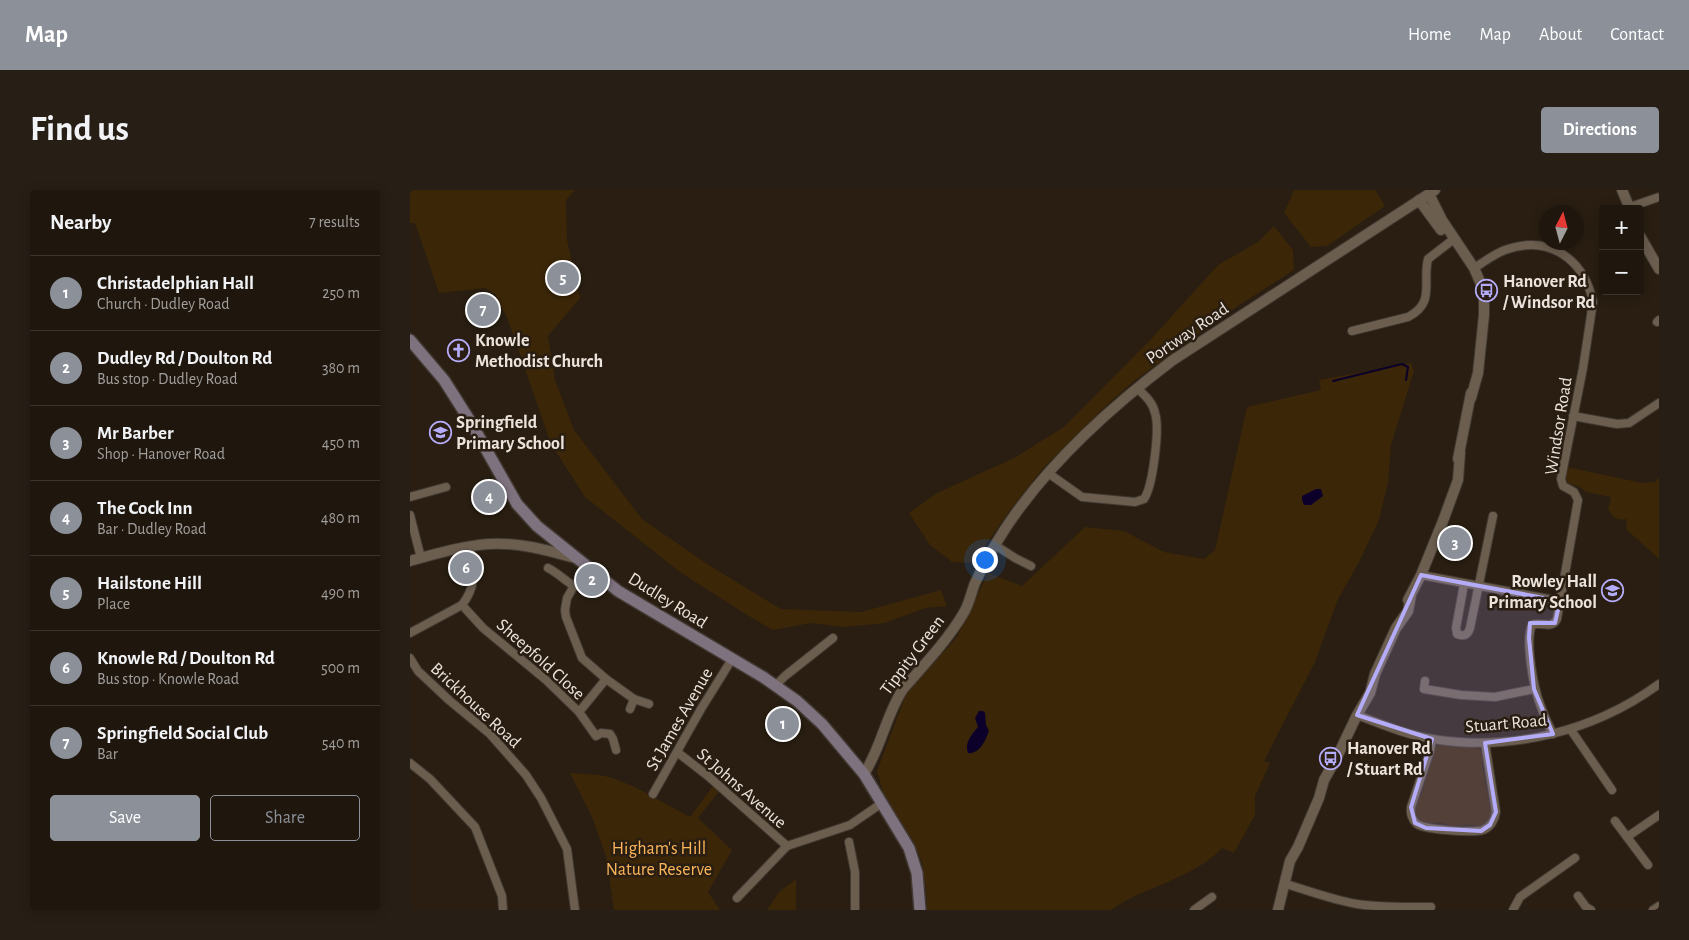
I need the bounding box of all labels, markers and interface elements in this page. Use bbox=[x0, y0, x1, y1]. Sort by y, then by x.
text: Map bbox=[25, 23, 68, 47]
text: Home bbox=[1408, 26, 1451, 44]
text: Map bbox=[1479, 26, 1511, 44]
text: About bbox=[1539, 26, 1582, 44]
text: Contact bbox=[1610, 26, 1664, 44]
button: Directions bbox=[1541, 107, 1659, 153]
text: Find us bbox=[30, 112, 129, 147]
north arrow bbox=[1539, 205, 1584, 250]
map controls bbox=[1599, 205, 1644, 295]
button: + bbox=[1599, 205, 1644, 250]
text: Nearby bbox=[50, 212, 111, 233]
text: 7 results bbox=[309, 214, 360, 230]
button: − bbox=[1599, 250, 1644, 295]
pin: 5 bbox=[547, 259, 579, 297]
place label: Hanover Rd / Windsor Rd bbox=[1502, 273, 1595, 312]
text: Christadelphian Hall bbox=[97, 274, 254, 293]
bus stop icon: Hanover Rd / Windsor Rd bbox=[1475, 279, 1499, 303]
text: 1 bbox=[63, 285, 69, 301]
text: 250 m bbox=[322, 285, 360, 301]
pin: 7 bbox=[467, 291, 499, 329]
text: Church · Dudley Road bbox=[97, 296, 230, 312]
street label: Portway Road bbox=[1143, 300, 1232, 368]
place label: Knowle Methodist Church bbox=[475, 332, 603, 371]
church icon: Knowle Methodist Church bbox=[447, 338, 471, 362]
text: Dudley Rd / Doulton Rd bbox=[97, 349, 272, 368]
text: 2 bbox=[62, 360, 70, 376]
text: 380 m bbox=[322, 360, 360, 376]
text: Bus stop · Dudley Road bbox=[97, 371, 237, 387]
street label: Windsor Road bbox=[1542, 376, 1576, 476]
place label: Springfield Primary School bbox=[456, 414, 565, 453]
school or university icon: Springfield Primary School bbox=[428, 420, 452, 444]
text: Mr Barber bbox=[97, 424, 174, 443]
text: 3 bbox=[63, 435, 69, 451]
text: 450 m bbox=[322, 435, 360, 451]
text: Shop · Hanover Road bbox=[97, 446, 225, 462]
pin: 4 bbox=[473, 478, 505, 516]
text: The Cock Inn bbox=[97, 499, 193, 518]
text: 4 bbox=[62, 510, 70, 526]
text: 480 m bbox=[321, 510, 360, 526]
text: Bar · Dudley Road bbox=[97, 521, 206, 537]
pin: 3 bbox=[1439, 524, 1471, 562]
your location bbox=[972, 547, 998, 573]
pin: 6 bbox=[450, 549, 482, 587]
pin: 2 bbox=[576, 561, 608, 599]
street label: Dudley Road bbox=[625, 570, 710, 632]
place label: Rowley Hall Primary School bbox=[1488, 573, 1597, 612]
text: Hailstone Hill bbox=[97, 574, 202, 593]
school or university icon: Rowley Hall Primary School bbox=[1601, 579, 1625, 603]
text: 5 bbox=[63, 585, 69, 601]
text: 490 m bbox=[321, 585, 360, 601]
text: Place bbox=[97, 596, 130, 612]
street label: Tippity Green bbox=[877, 612, 948, 699]
street label: Sheepfold Close bbox=[493, 616, 588, 704]
text: Knowle Rd / Doulton Rd bbox=[97, 649, 275, 668]
text: 6 bbox=[62, 660, 70, 676]
text: 500 m bbox=[321, 660, 360, 676]
street label: Brickhouse Road bbox=[427, 660, 524, 752]
street label: St James Avenue bbox=[643, 665, 717, 774]
text: Bus stop · Knowle Road bbox=[97, 671, 239, 687]
pin: 1 bbox=[767, 705, 799, 743]
street label: Stuart Road bbox=[1465, 711, 1548, 737]
text: Springfield Social Club bbox=[97, 724, 268, 743]
text: 7 bbox=[63, 735, 69, 751]
text: 540 m bbox=[322, 735, 360, 751]
place label: Hanover Rd / Stuart Rd bbox=[1346, 740, 1431, 779]
street label: St Johns Avenue bbox=[693, 745, 789, 832]
text: Bar bbox=[97, 746, 118, 762]
bus stop icon: Hanover Rd / Stuart Rd bbox=[1319, 746, 1343, 770]
button: Save bbox=[50, 795, 200, 841]
button: Share bbox=[210, 795, 360, 841]
park label: Higham's Hill Nature Reserve bbox=[606, 840, 712, 879]

